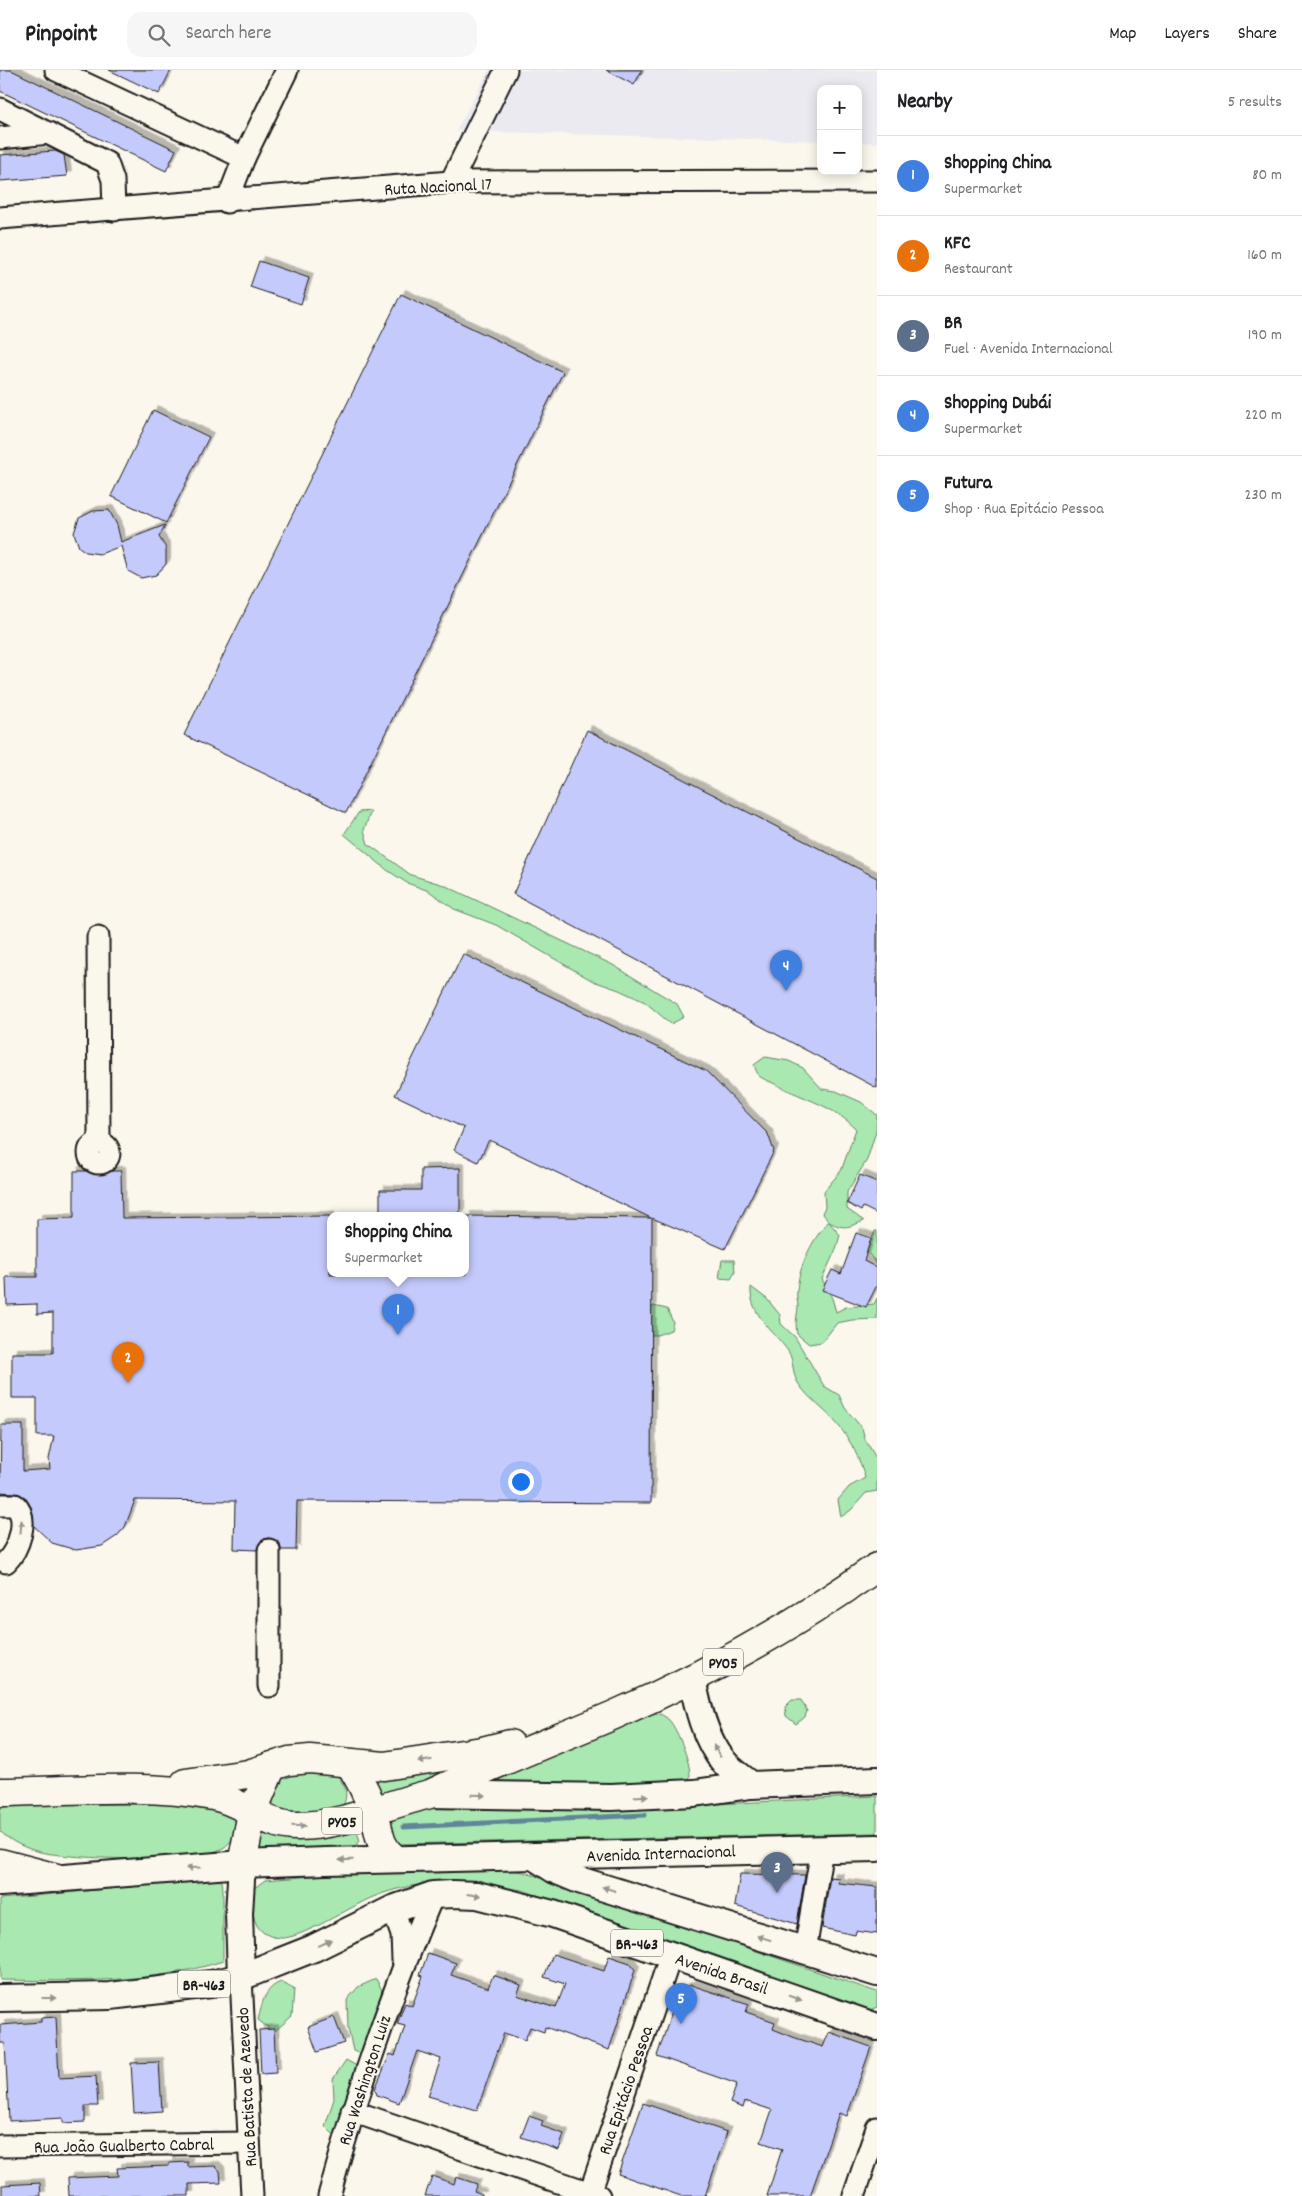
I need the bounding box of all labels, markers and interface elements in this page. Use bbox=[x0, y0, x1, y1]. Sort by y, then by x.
search box bbox=[127, 12, 477, 57]
text: Pinpoint bbox=[25, 18, 97, 52]
icon: search bbox=[145, 21, 173, 49]
text: Search here bbox=[185, 21, 271, 48]
text: Map bbox=[1109, 22, 1136, 47]
text: Layers bbox=[1164, 22, 1210, 47]
text: Share bbox=[1238, 22, 1277, 47]
map controls bbox=[817, 85, 862, 175]
button: + bbox=[817, 85, 862, 130]
text: Nearby bbox=[897, 88, 952, 118]
text: 5 results bbox=[1228, 91, 1282, 114]
button: − bbox=[817, 130, 862, 175]
text: Shopping China bbox=[944, 151, 1051, 178]
text: 1 bbox=[911, 164, 915, 187]
text: 80 m bbox=[1252, 164, 1282, 187]
street label: Ruta Nacional 17 bbox=[384, 173, 493, 204]
text: Supermarket bbox=[944, 178, 1022, 201]
text: KFC bbox=[944, 231, 971, 258]
text: 2 bbox=[910, 244, 917, 267]
text: 160 m bbox=[1247, 244, 1282, 267]
text: Restaurant bbox=[944, 258, 1013, 281]
text: BR bbox=[944, 311, 962, 338]
text: 3 bbox=[909, 324, 917, 347]
text: 190 m bbox=[1248, 324, 1282, 347]
text: Fuel · Avenida Internacional bbox=[944, 338, 1113, 361]
text: Shopping Dubái bbox=[944, 391, 1051, 418]
text: 4 bbox=[910, 404, 916, 427]
text: 220 m bbox=[1245, 404, 1282, 427]
text: Supermarket bbox=[944, 418, 1022, 441]
text: Futura bbox=[944, 471, 992, 498]
text: 5 bbox=[909, 484, 917, 507]
text: 230 m bbox=[1245, 484, 1282, 507]
text: Shop · Rua Epitácio Pessoa bbox=[944, 498, 1104, 521]
pin: 4 bbox=[770, 950, 802, 991]
popup bbox=[327, 1212, 469, 1277]
text: Shopping China bbox=[344, 1220, 452, 1247]
text: Supermarket bbox=[344, 1247, 423, 1270]
pin: 1 bbox=[382, 1294, 414, 1335]
pin: 2 bbox=[112, 1342, 144, 1383]
your location bbox=[508, 1469, 534, 1495]
one-way arrow bbox=[17, 1519, 25, 1535]
road number: PY05 bbox=[703, 1648, 743, 1675]
one-way arrow bbox=[713, 1745, 722, 1758]
one-way arrow bbox=[417, 1758, 433, 1766]
one-way arrow bbox=[471, 1791, 487, 1799]
one-way arrow bbox=[634, 1791, 650, 1799]
road number: PY05 bbox=[322, 1808, 362, 1834]
one-way arrow bbox=[291, 1822, 307, 1830]
street label: Avenida Internacional bbox=[586, 1840, 737, 1871]
pin: 3 bbox=[761, 1852, 793, 1893]
one-way arrow bbox=[337, 1856, 353, 1864]
one-way arrow bbox=[185, 1864, 201, 1872]
one-way arrow bbox=[601, 1885, 616, 1893]
one-way arrow bbox=[466, 1891, 482, 1899]
road number: BR-463 bbox=[611, 1930, 663, 1956]
one-way arrow bbox=[756, 1933, 771, 1941]
one-way arrow bbox=[318, 1938, 333, 1947]
street label: Avenida Brasil bbox=[671, 1948, 772, 2003]
road number: BR-463 bbox=[178, 1970, 230, 1998]
pin: 5 bbox=[665, 1983, 697, 2024]
one-way arrow bbox=[41, 1994, 57, 2002]
one-way arrow bbox=[787, 1995, 802, 2003]
street label: Rua Batista de Azevedo bbox=[232, 2006, 265, 2167]
street label: Rua Washington Luiz bbox=[334, 2012, 399, 2149]
street label: Rua Epitácio Pessoa bbox=[594, 2022, 661, 2159]
street label: Rua João Gualberto Cabral bbox=[34, 2133, 215, 2162]

